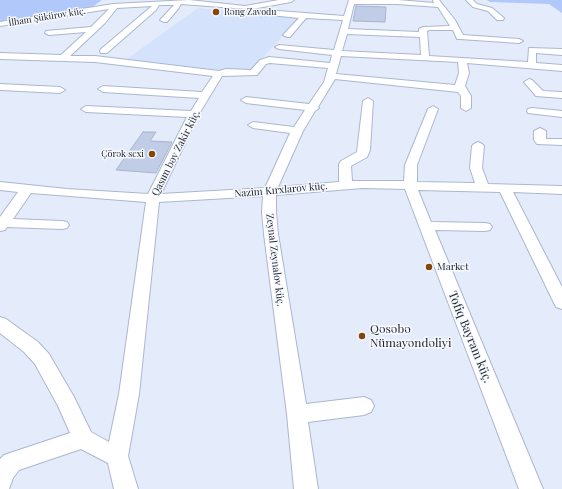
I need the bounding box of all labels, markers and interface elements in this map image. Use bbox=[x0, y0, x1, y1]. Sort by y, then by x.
street label: İlham Şükürov küç. bbox=[8, 6, 86, 28]
marker: Rəng Zavodu bbox=[211, 7, 221, 17]
place label: Rəng Zavodu bbox=[224, 7, 277, 17]
street label: Qasım bəy Zakir küç. bbox=[149, 108, 203, 198]
place label: Çörək sexi bbox=[101, 149, 144, 159]
marker: Çörək sexi bbox=[147, 149, 157, 159]
street label: Nazim Kırxlarov küç. bbox=[234, 180, 328, 200]
street label: Zeynal Zeynalov küç. bbox=[263, 213, 287, 307]
place label: Market bbox=[437, 261, 469, 273]
marker: Market bbox=[424, 262, 434, 272]
street label: Tofiq Bayram küç. bbox=[445, 289, 495, 385]
place label: Qəsəbə Nümayəndəliyi bbox=[370, 322, 451, 350]
marker: Qəsəbə Nümayəndəliyi bbox=[357, 331, 367, 341]

